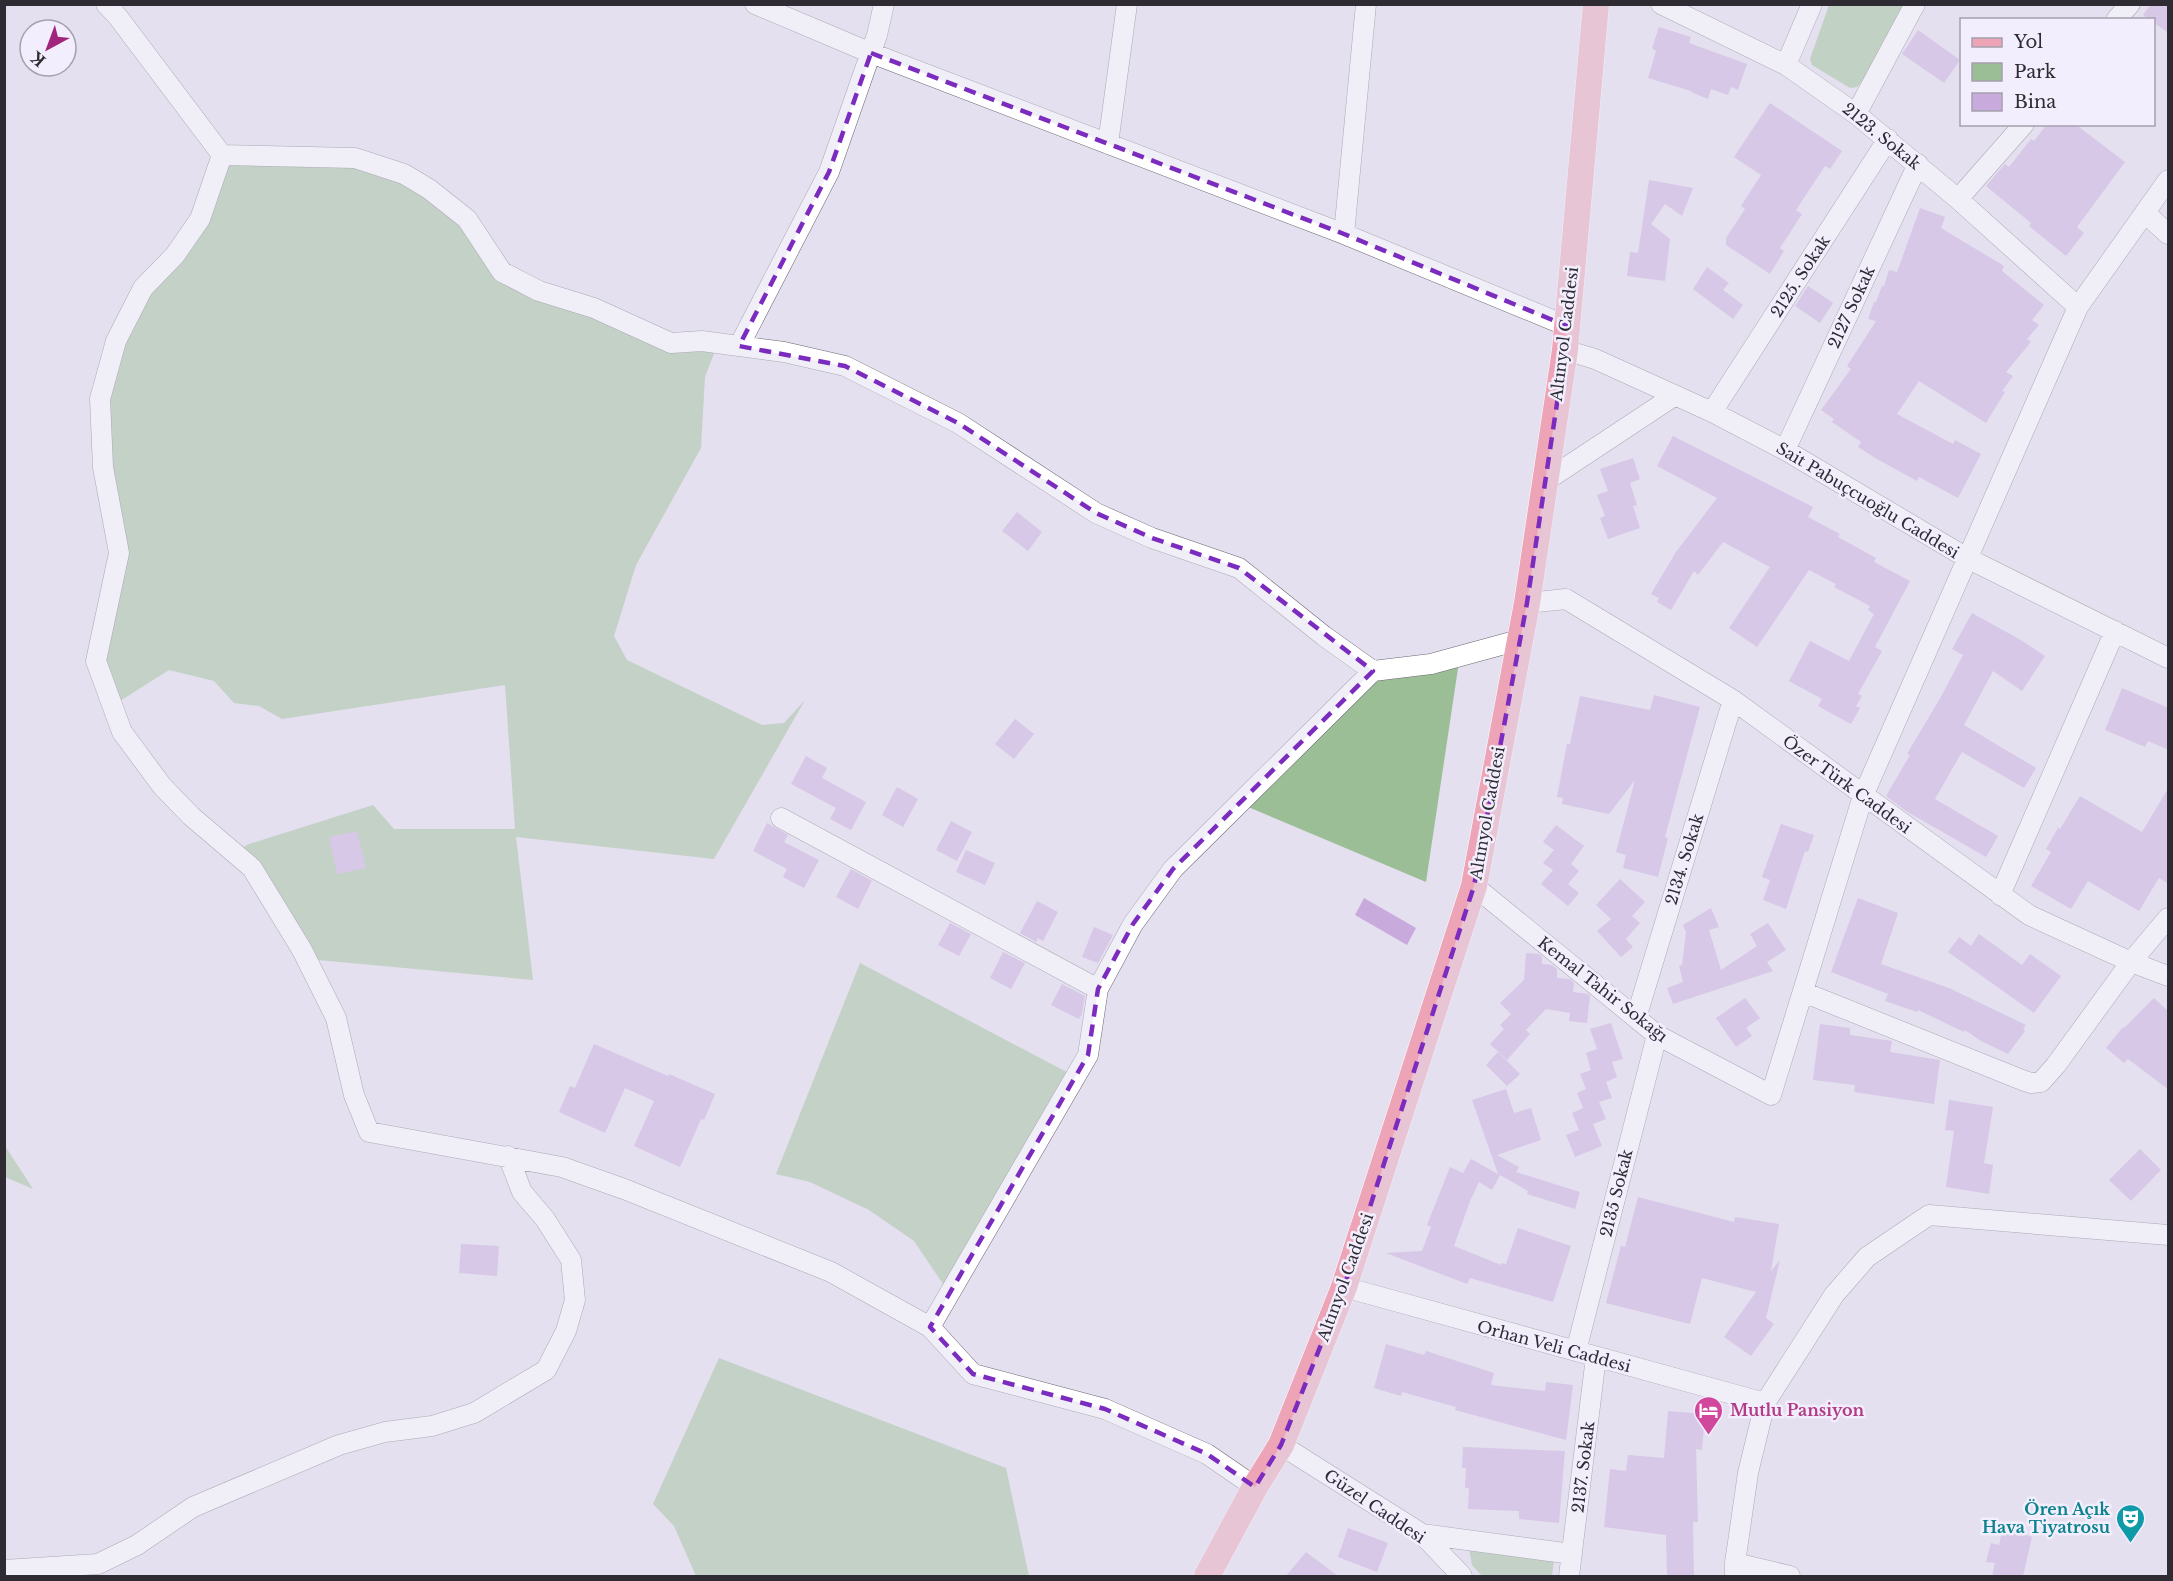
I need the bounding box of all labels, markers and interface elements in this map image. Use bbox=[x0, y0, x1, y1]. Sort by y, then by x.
north arrow bbox=[18, 18, 78, 78]
legend bbox=[1960, 18, 2155, 126]
text: Yol bbox=[2013, 31, 2043, 53]
text: K bbox=[26, 47, 50, 71]
text: Park bbox=[2014, 61, 2056, 83]
text: Bina bbox=[2014, 91, 2056, 113]
street label: 2123. Sokak bbox=[1839, 98, 1925, 174]
street label: 2125. Sokak bbox=[1766, 231, 1834, 321]
street label: 2127 Sokak bbox=[1823, 262, 1879, 351]
street label: Altınyol Caddesi bbox=[1546, 265, 1582, 403]
street label: Sait Pabuçcuoğlu Caddesi bbox=[1773, 437, 1964, 563]
street label: Özer Türk Caddesi bbox=[1779, 731, 1916, 838]
street label: Altınyol Caddesi bbox=[1465, 744, 1509, 882]
street label: 2134. Sokak bbox=[1661, 811, 1707, 907]
street label: Kemal Tahir Sokağı bbox=[1534, 932, 1672, 1046]
street label: 2135 Sokak bbox=[1595, 1147, 1637, 1239]
street label: Altınyol Caddesi bbox=[1312, 1210, 1378, 1345]
street label: Orhan Veli Caddesi bbox=[1475, 1316, 1634, 1376]
hotel icon: Mutlu Pansiyon bbox=[1693, 1394, 1725, 1436]
place label: Mutlu Pansiyon bbox=[1730, 1400, 1864, 1420]
street label: 2137. Sokak bbox=[1567, 1420, 1599, 1514]
street label: Güzel Caddesi bbox=[1321, 1465, 1430, 1548]
place label: Ören Açık Hava Tiyatrosu bbox=[1982, 1499, 2111, 1537]
theatre icon: Ören Açık Hava Tiyatrosu bbox=[2115, 1502, 2147, 1544]

